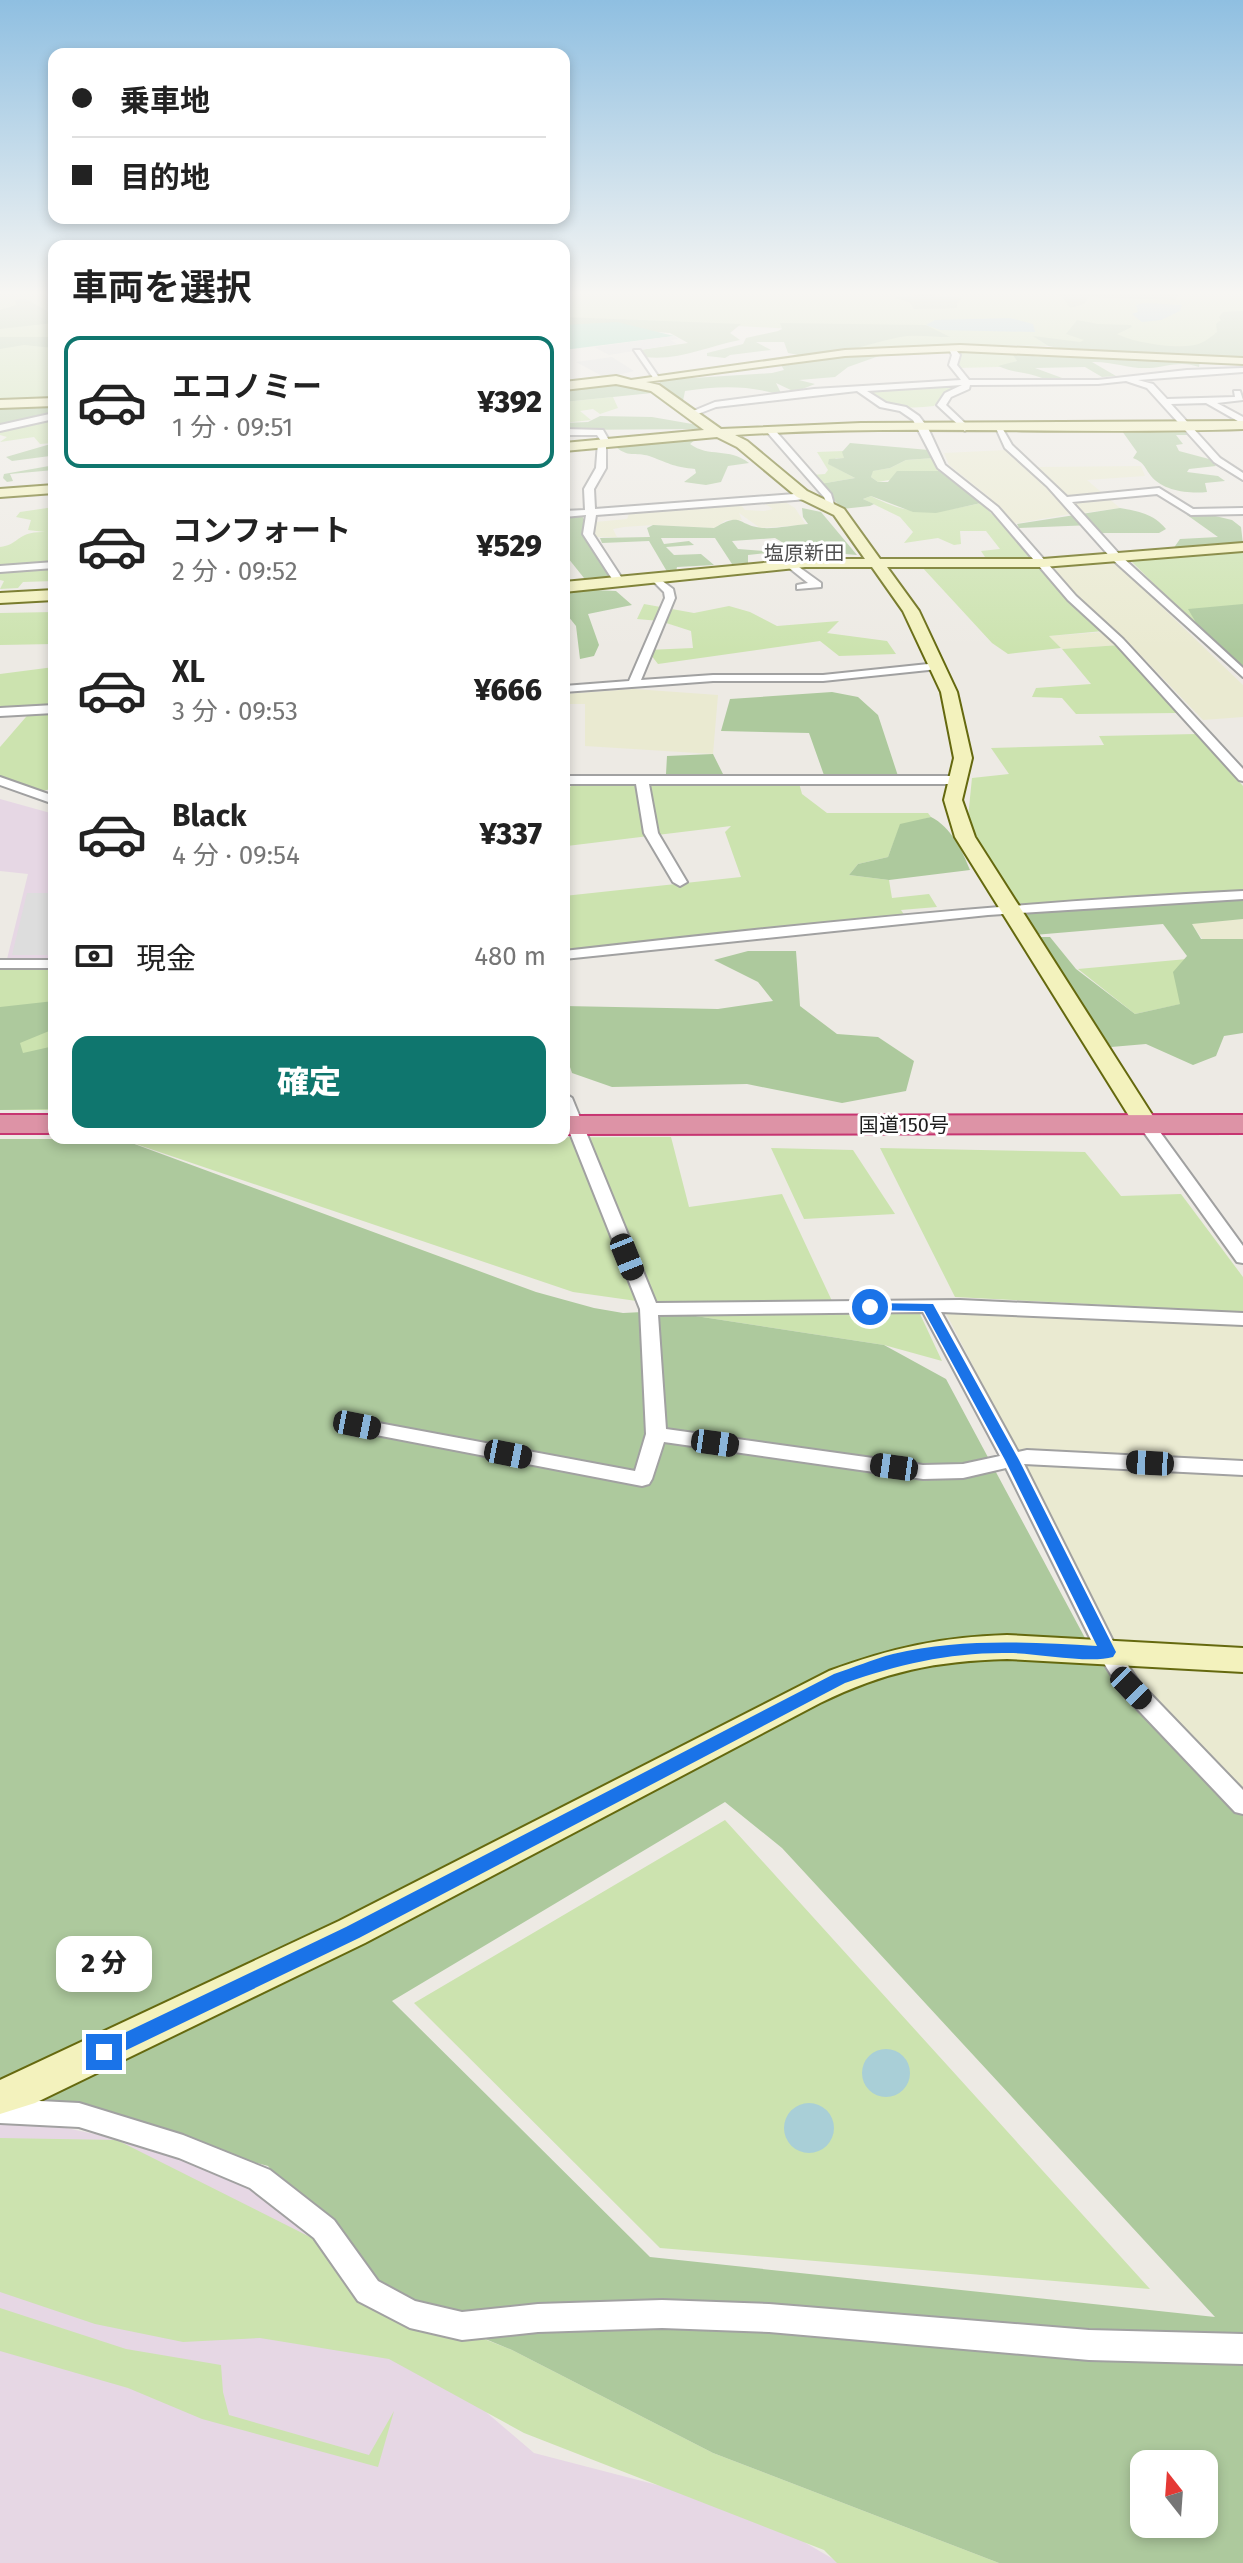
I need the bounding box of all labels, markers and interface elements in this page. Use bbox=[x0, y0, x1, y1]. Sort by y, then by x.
text: 乗車地 bbox=[120, 83, 210, 119]
text: 目的地 bbox=[120, 160, 210, 196]
text: 車両を選択 bbox=[72, 266, 252, 310]
icon: car bbox=[76, 366, 148, 438]
text: エコノミー bbox=[172, 369, 322, 405]
text: ¥392 bbox=[477, 384, 542, 420]
text: 1 分 · 09:51 bbox=[172, 412, 293, 443]
icon: car bbox=[76, 510, 148, 582]
text: コンフォート bbox=[172, 513, 351, 549]
text: ¥529 bbox=[476, 528, 542, 564]
district label: 塩原新田 bbox=[764, 541, 844, 565]
text: 2 分 · 09:52 bbox=[172, 556, 298, 587]
icon: car bbox=[76, 654, 148, 726]
text: XL bbox=[172, 654, 205, 690]
text: ¥666 bbox=[474, 672, 542, 708]
text: 3 分 · 09:53 bbox=[172, 696, 298, 727]
icon: car bbox=[76, 798, 148, 870]
text: Black bbox=[172, 798, 247, 834]
text: ¥337 bbox=[479, 816, 542, 852]
text: 4 分 · 09:54 bbox=[172, 840, 300, 871]
icon: cash bbox=[72, 934, 116, 978]
text: 現金 bbox=[136, 941, 196, 977]
text: 480 m bbox=[474, 941, 546, 972]
button: 確定 bbox=[72, 1036, 546, 1128]
street label: 国道150号 bbox=[859, 1113, 949, 1137]
car bbox=[607, 1230, 647, 1284]
route start bbox=[852, 1289, 888, 1325]
car bbox=[331, 1409, 383, 1441]
car bbox=[690, 1428, 740, 1458]
car bbox=[482, 1438, 534, 1470]
car bbox=[1125, 1450, 1175, 1476]
car bbox=[869, 1452, 919, 1482]
car bbox=[1106, 1662, 1156, 1714]
callout: 2 分 bbox=[56, 1936, 152, 1992]
text: 2 分 bbox=[81, 1948, 127, 1979]
route end bbox=[86, 2034, 122, 2070]
north arrow bbox=[1130, 2450, 1218, 2538]
map controls bbox=[1130, 2450, 1218, 2538]

